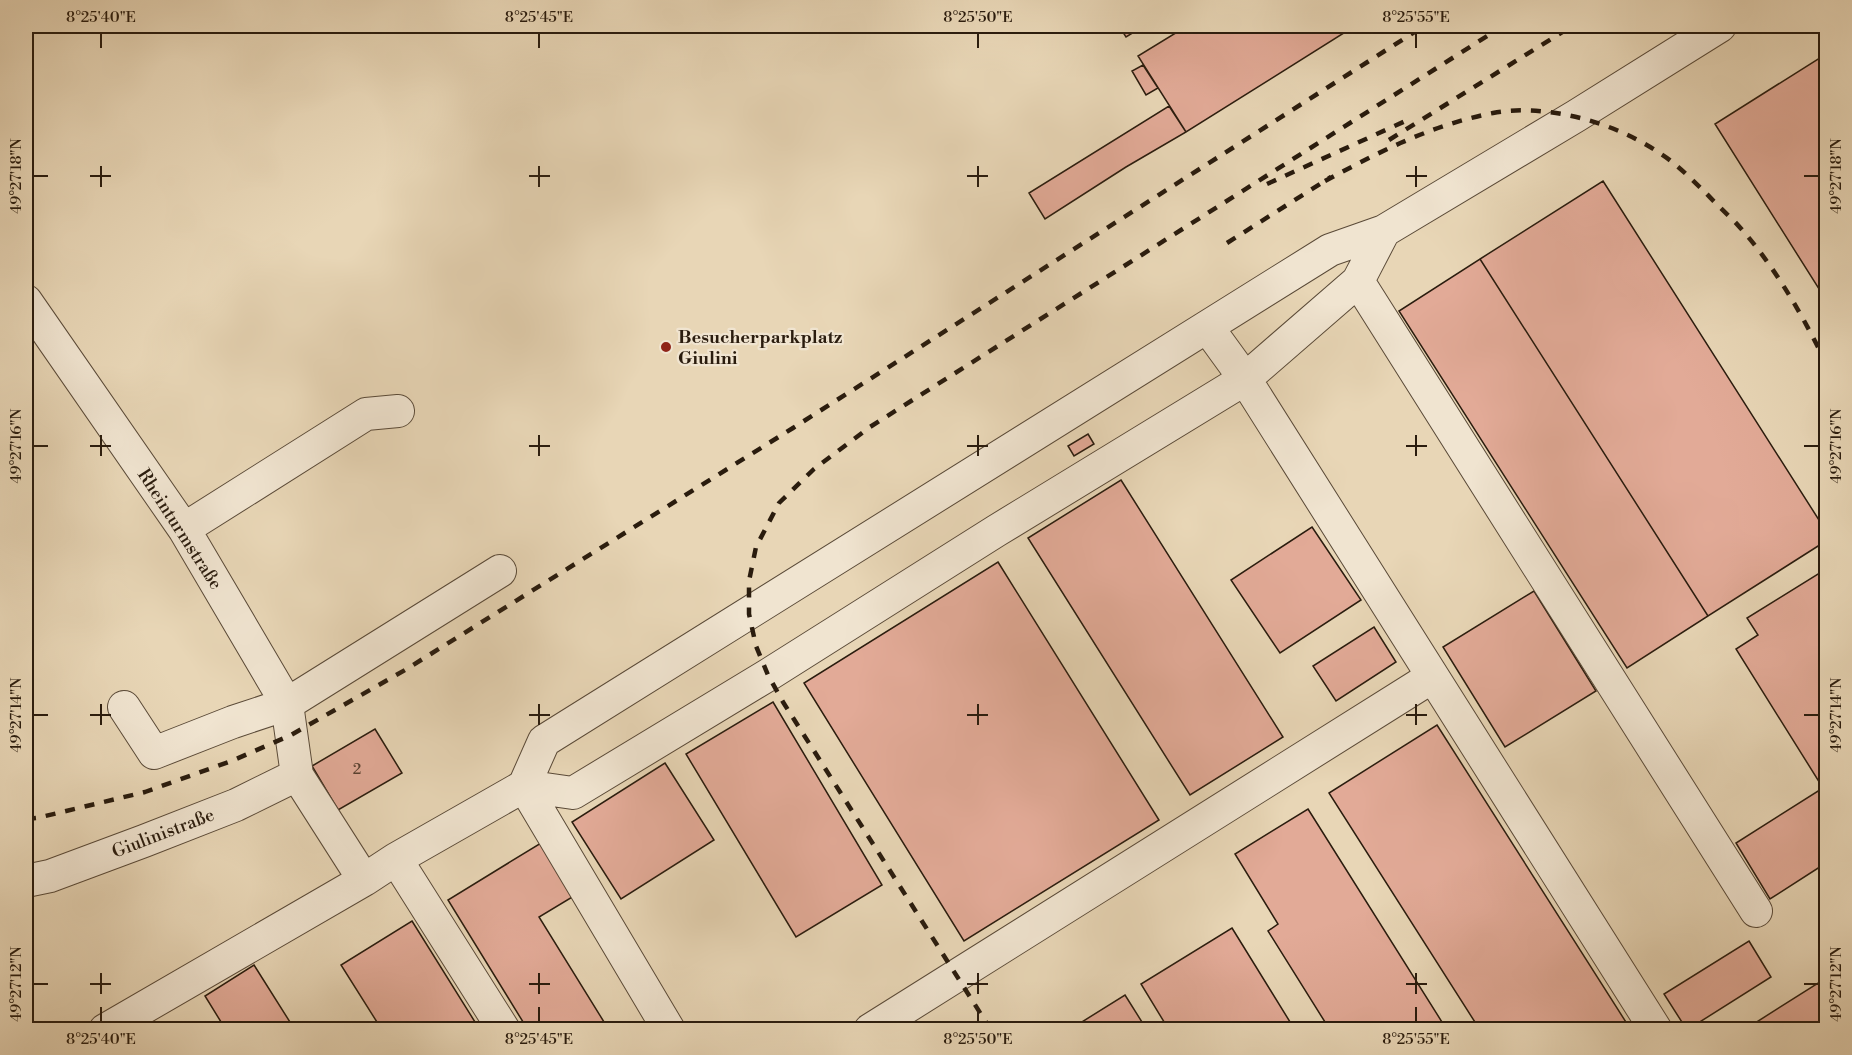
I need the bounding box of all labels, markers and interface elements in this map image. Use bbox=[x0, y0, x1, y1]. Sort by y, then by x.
text: 8°25'40"E bbox=[66, 8, 136, 27]
text: 8°25'45"E bbox=[505, 8, 573, 27]
text: 8°25'50"E bbox=[943, 8, 1013, 27]
text: 8°25'55"E bbox=[1382, 8, 1450, 27]
text: 49°27'18"N bbox=[7, 138, 26, 214]
text: 49°27'18"N bbox=[1827, 138, 1846, 214]
place label: Besucherparkplatz Giulini bbox=[678, 326, 843, 370]
marker: Besucherparkplatz Giulini bbox=[659, 340, 673, 354]
text: 49°27'16"N bbox=[7, 409, 26, 483]
text: 49°27'16"N bbox=[1827, 409, 1846, 483]
street label: Rheinturmstraße bbox=[132, 464, 227, 594]
text: 49°27'14"N bbox=[7, 678, 26, 752]
text: 49°27'14"N bbox=[1827, 678, 1846, 752]
house number: 2 bbox=[353, 760, 361, 779]
street label: Giulinistraße bbox=[109, 803, 218, 864]
text: 49°27'12"N bbox=[7, 946, 26, 1022]
text: 49°27'12"N bbox=[1827, 946, 1846, 1022]
text: 8°25'40"E bbox=[66, 1030, 136, 1049]
text: 8°25'45"E bbox=[505, 1030, 573, 1049]
text: 8°25'50"E bbox=[943, 1030, 1013, 1049]
text: 8°25'55"E bbox=[1382, 1030, 1450, 1049]

